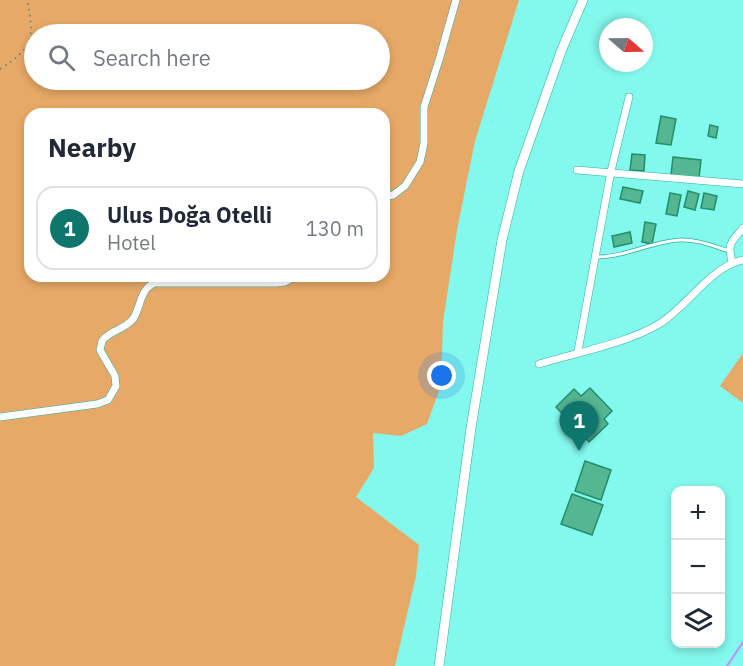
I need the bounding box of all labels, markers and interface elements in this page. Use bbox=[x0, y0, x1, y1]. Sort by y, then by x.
north arrow bbox=[599, 18, 653, 72]
search box bbox=[24, 24, 390, 90]
icon: search bbox=[45, 41, 78, 74]
text: Search here bbox=[93, 43, 211, 72]
text: Nearby bbox=[48, 130, 136, 164]
text: Ulus Doğa Otelli bbox=[107, 200, 272, 229]
text: 1 bbox=[64, 215, 76, 242]
text: 130 m bbox=[306, 215, 364, 242]
text: Hotel bbox=[107, 229, 156, 256]
your location bbox=[427, 361, 456, 390]
pin: 1 bbox=[560, 402, 598, 451]
map controls bbox=[671, 486, 725, 648]
button: + bbox=[671, 486, 725, 540]
button: − bbox=[671, 540, 725, 594]
button: layers bbox=[671, 594, 725, 648]

